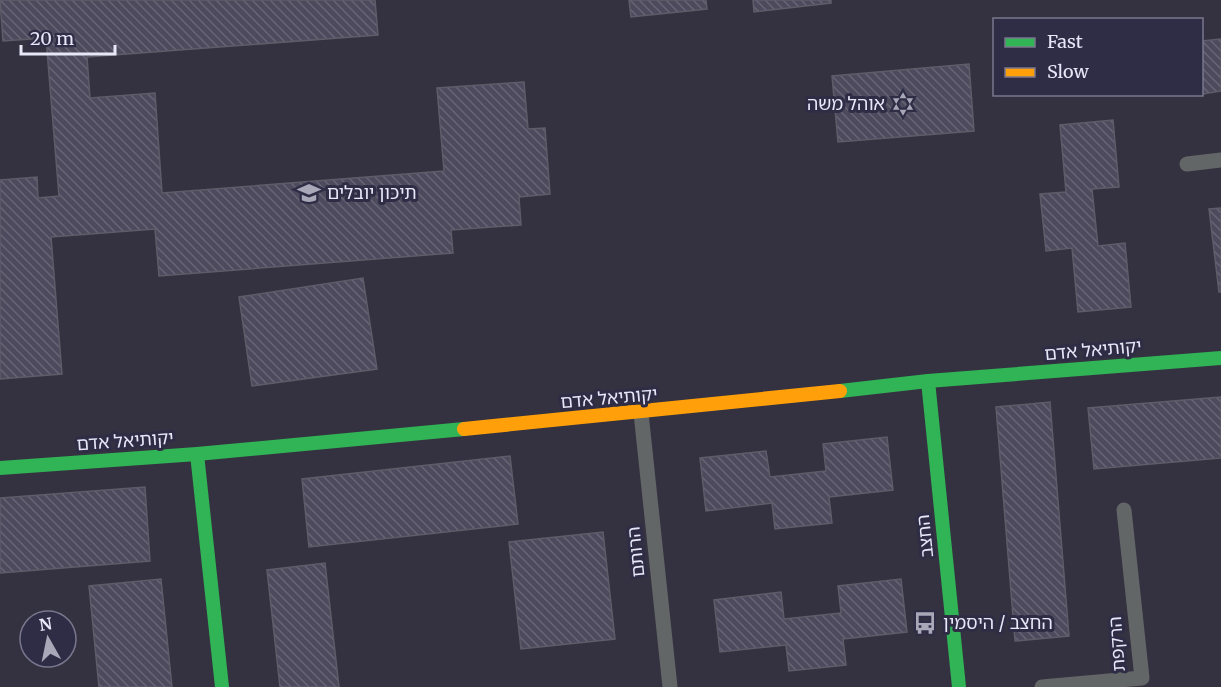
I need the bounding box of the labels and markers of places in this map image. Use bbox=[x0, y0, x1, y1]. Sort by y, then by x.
synagogue icon: אוהל משה bbox=[890, 91, 916, 117]
place label: אוהל משה bbox=[807, 92, 885, 115]
school or university icon: תיכון יובלים bbox=[296, 180, 322, 206]
place label: תיכון יובלים bbox=[327, 181, 417, 204]
bus stop icon: החצב / היסמין bbox=[912, 610, 938, 636]
place label: החצב / היסמין bbox=[943, 611, 1053, 634]

